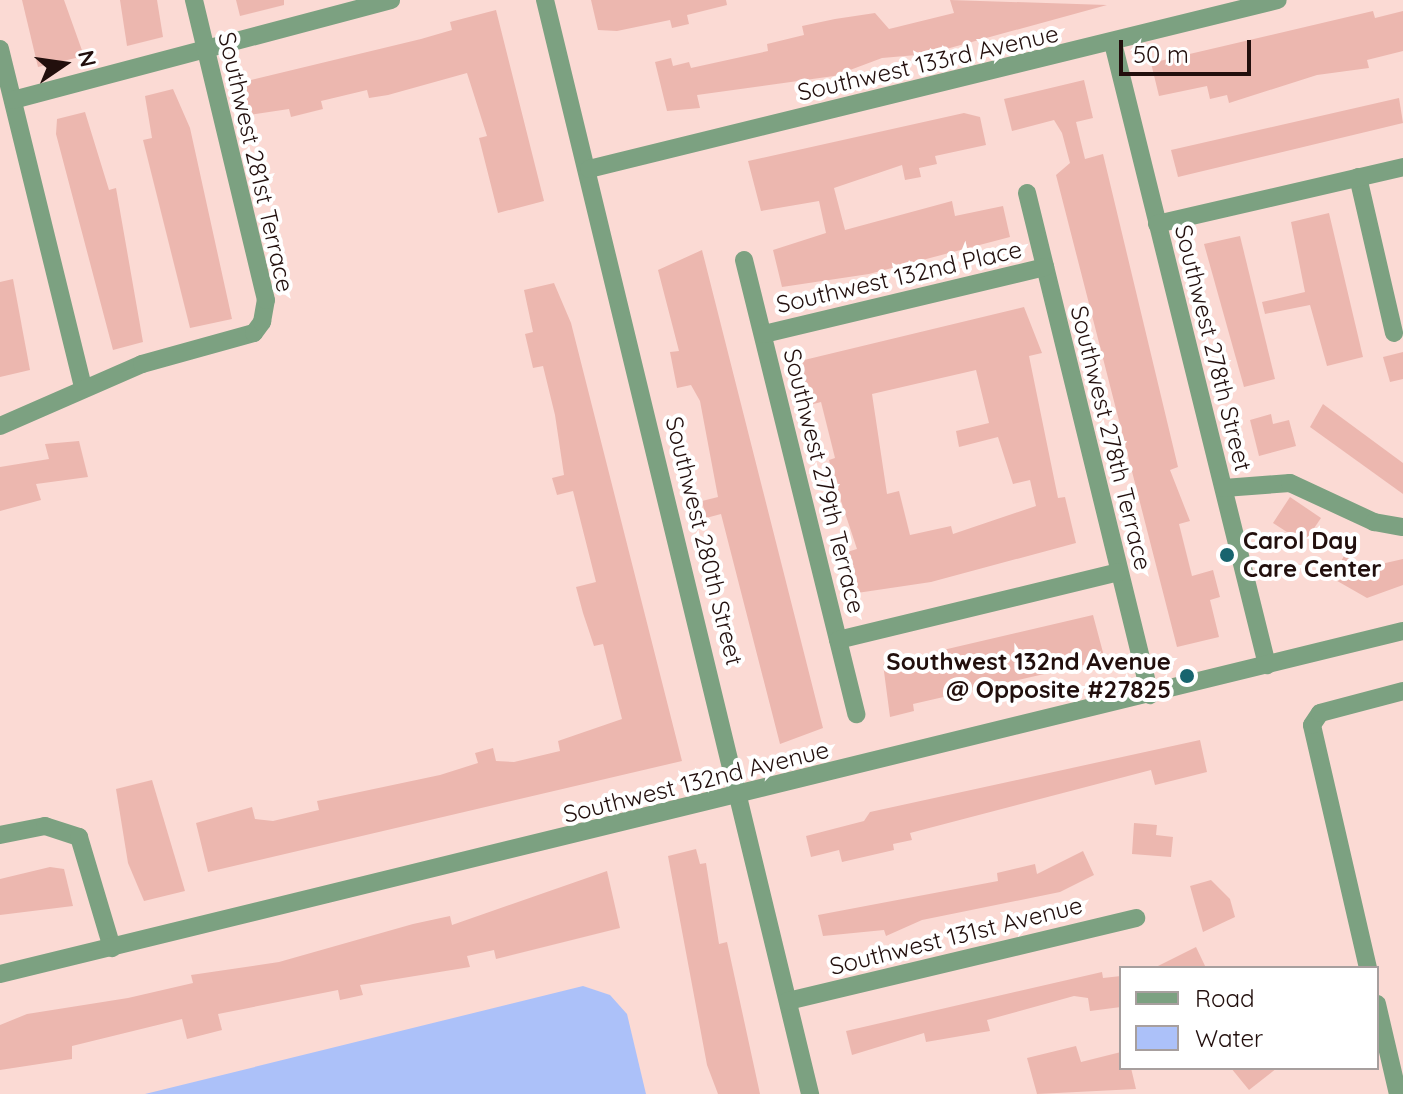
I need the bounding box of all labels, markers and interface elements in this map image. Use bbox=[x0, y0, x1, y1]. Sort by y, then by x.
street label: Southwest 133rd Avenue bbox=[795, 19, 1061, 107]
north arrow bbox=[24, 24, 104, 104]
scale bar bbox=[1123, 24, 1255, 74]
street label: Southwest 281st Terrace bbox=[212, 29, 300, 295]
text: 50 m bbox=[1133, 39, 1189, 69]
text: N bbox=[72, 48, 103, 70]
street label: Southwest 278th Street bbox=[1168, 222, 1258, 474]
street label: Southwest 132nd Place bbox=[773, 235, 1025, 319]
street label: Southwest 278th Terrace bbox=[1064, 303, 1158, 573]
street label: Southwest 279th Terrace bbox=[777, 346, 871, 616]
street label: Southwest 280th Street bbox=[659, 414, 749, 668]
place label: Carol Day Care Center bbox=[1243, 527, 1382, 583]
marker: Carol Day Care Center bbox=[1218, 546, 1236, 564]
place label: Southwest 132nd Avenue @ Opposite #27825 bbox=[886, 648, 1171, 704]
marker: Southwest 132nd Avenue @ Opposite #27825 bbox=[1178, 667, 1196, 685]
street label: Southwest 132nd Avenue bbox=[560, 735, 832, 829]
street label: Southwest 131st Avenue bbox=[827, 891, 1085, 981]
legend bbox=[1119, 966, 1379, 1070]
text: Road bbox=[1195, 983, 1255, 1013]
text: Water bbox=[1195, 1023, 1263, 1053]

